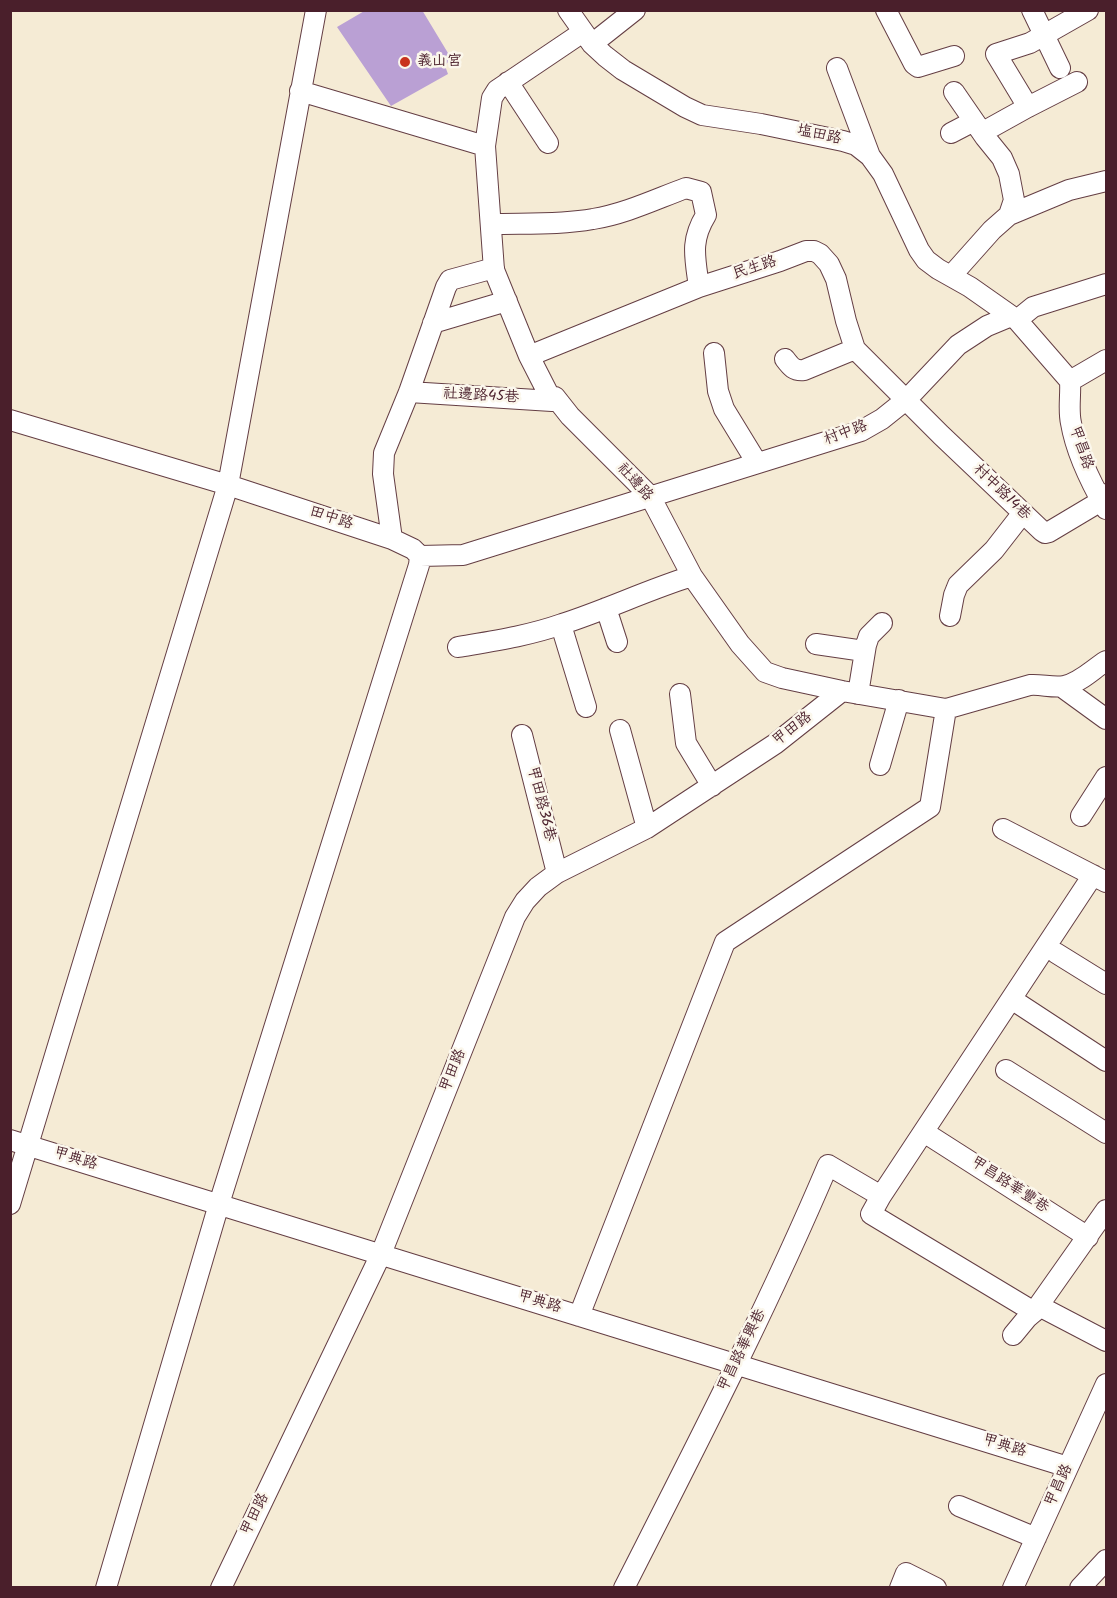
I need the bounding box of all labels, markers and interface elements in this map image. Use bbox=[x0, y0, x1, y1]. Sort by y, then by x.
place label: 義山宮 bbox=[417, 53, 462, 71]
marker: 義山宮 bbox=[398, 55, 412, 69]
street label: 塩田路 bbox=[795, 123, 843, 149]
street label: 民生路 bbox=[731, 253, 779, 285]
street label: 社邊路45巷 bbox=[442, 386, 520, 408]
street label: 村中路 bbox=[822, 418, 870, 450]
street label: 甲昌路 bbox=[1064, 424, 1096, 472]
street label: 社邊路 bbox=[612, 460, 656, 506]
street label: 村中路14巷 bbox=[969, 461, 1033, 525]
street label: 田中路 bbox=[307, 503, 355, 535]
street label: 甲田路 bbox=[770, 709, 816, 751]
street label: 甲田路36巷 bbox=[522, 765, 558, 843]
street label: 甲田路 bbox=[437, 1047, 471, 1095]
street label: 甲典路 bbox=[51, 1145, 99, 1175]
street label: 甲昌路華豐巷 bbox=[966, 1154, 1052, 1218]
street label: 甲典路 bbox=[515, 1288, 563, 1318]
street label: 甲昌路華興巷 bbox=[715, 1307, 771, 1395]
street label: 甲典路 bbox=[980, 1432, 1028, 1462]
street label: 甲昌路 bbox=[1042, 1462, 1078, 1510]
street label: 甲田路 bbox=[238, 1491, 274, 1539]

